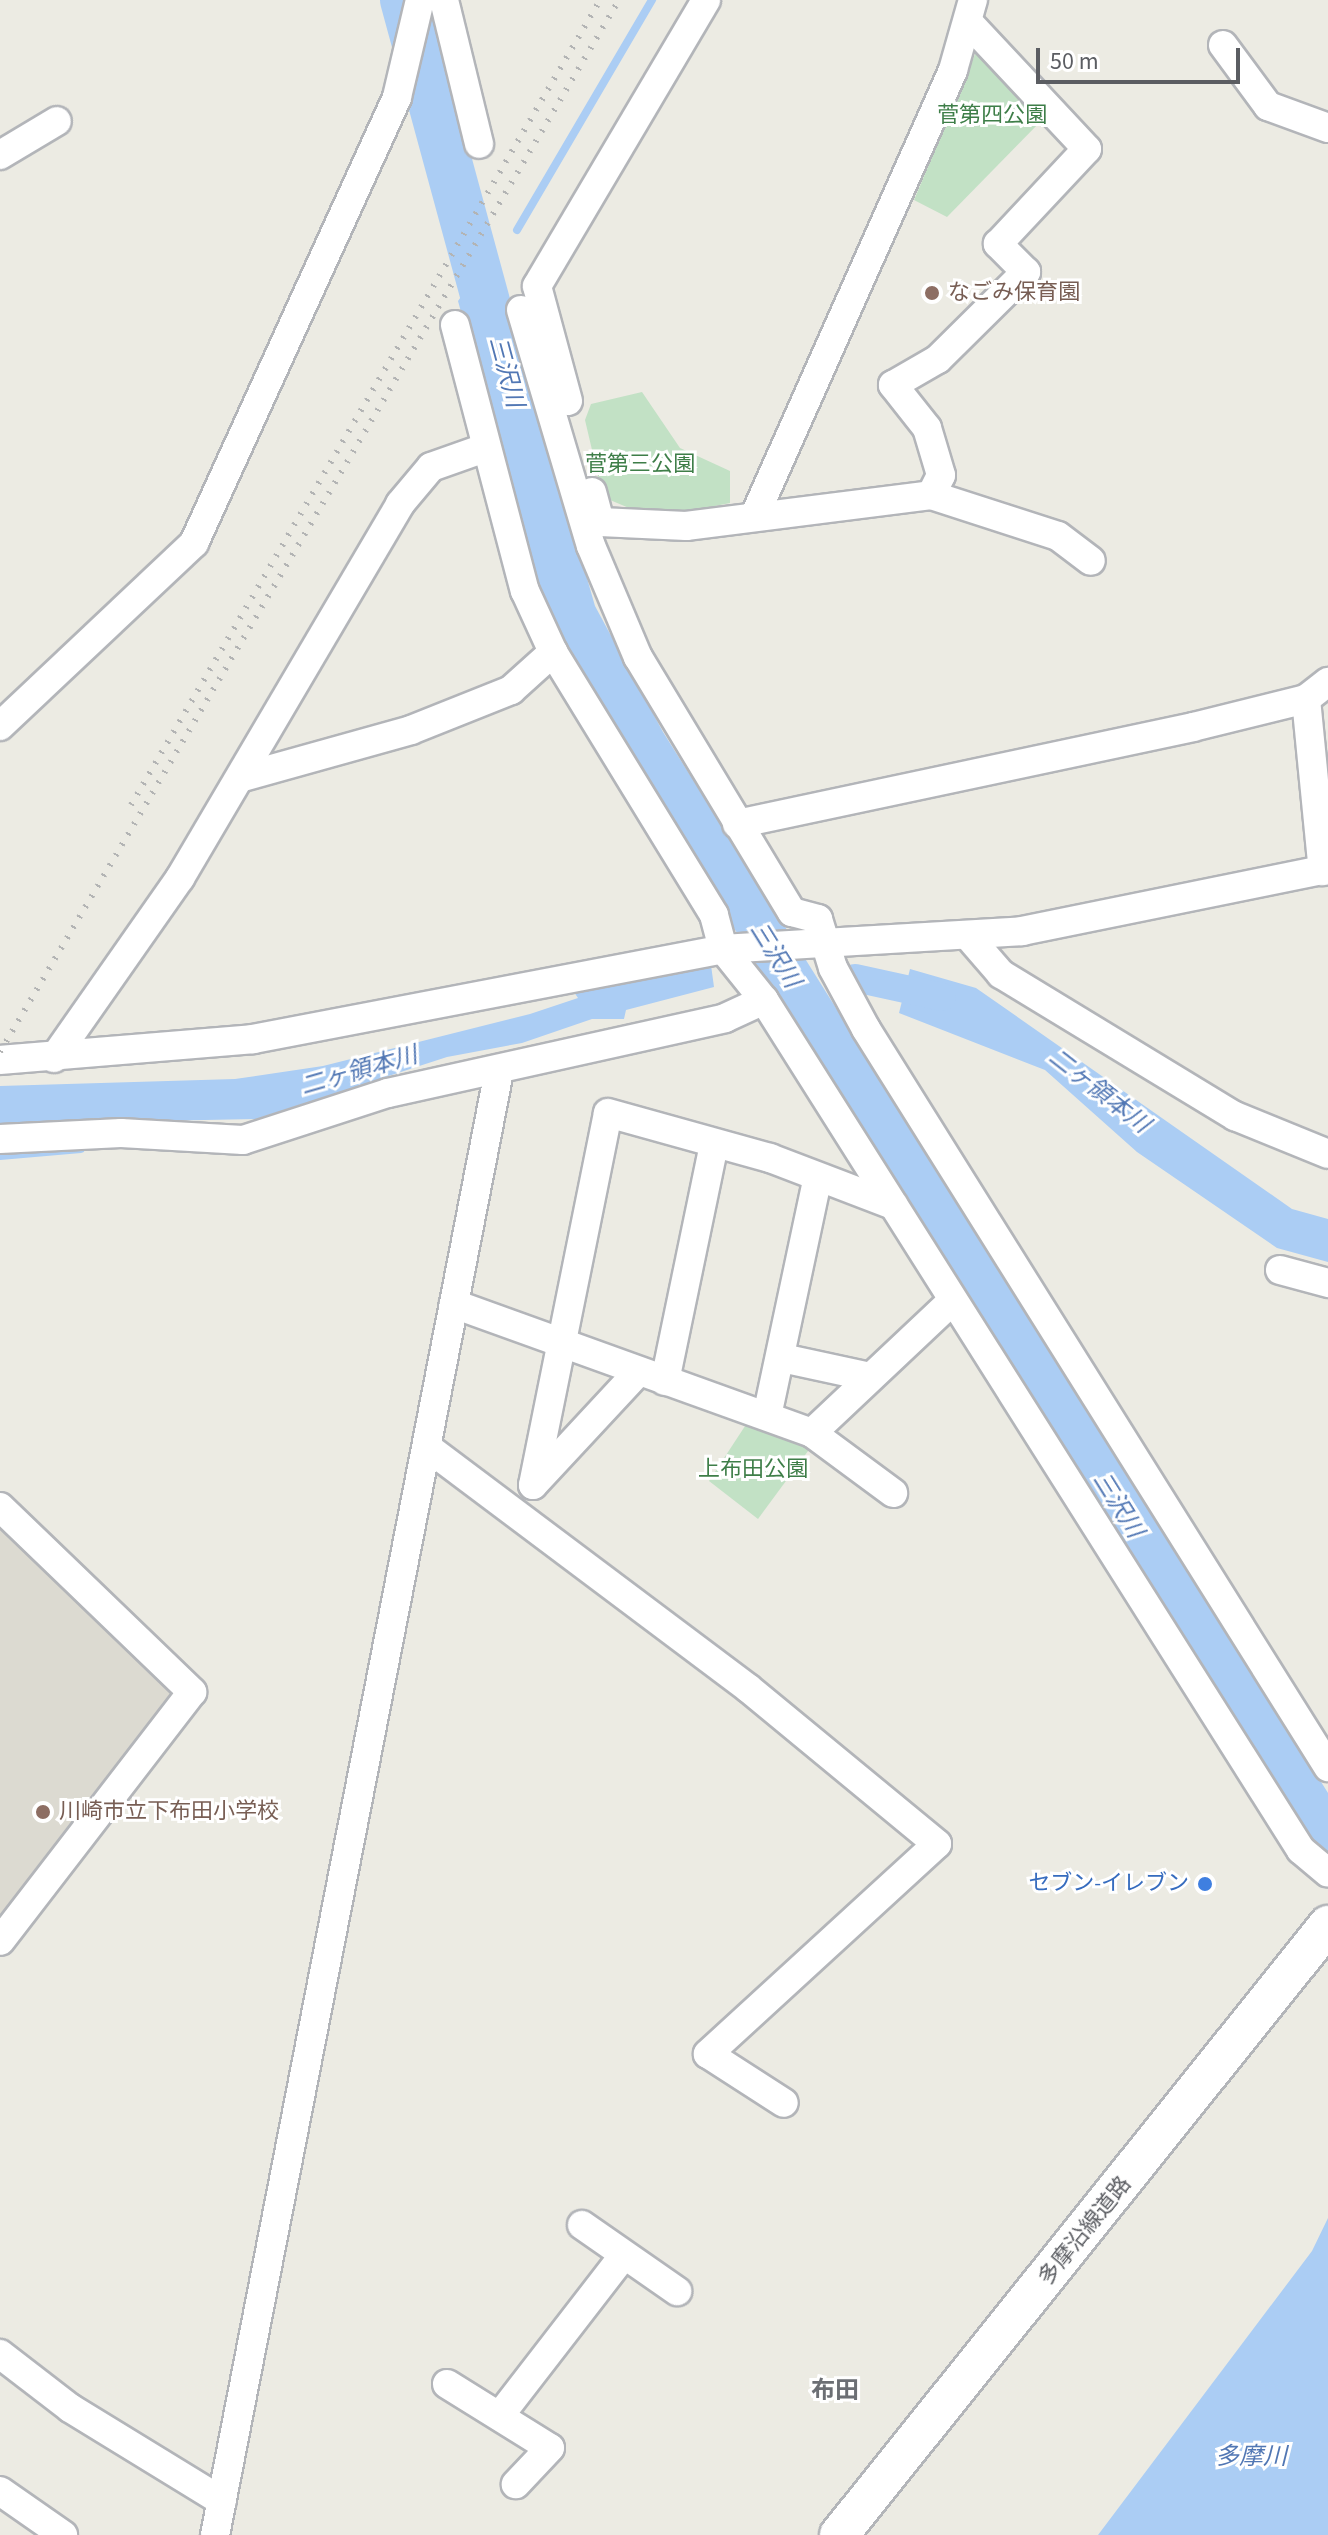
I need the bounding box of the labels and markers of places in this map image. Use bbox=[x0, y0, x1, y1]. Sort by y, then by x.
place label: なごみ保育園 bbox=[948, 280, 1080, 306]
marker: なごみ保育園 bbox=[923, 284, 941, 302]
place label: 川崎市立下布田小学校 bbox=[59, 1799, 279, 1825]
marker: 川崎市立下布田小学校 bbox=[34, 1803, 52, 1821]
place label: セブン-イレブン bbox=[1028, 1871, 1189, 1897]
marker: セブン-イレブン bbox=[1196, 1875, 1214, 1893]

